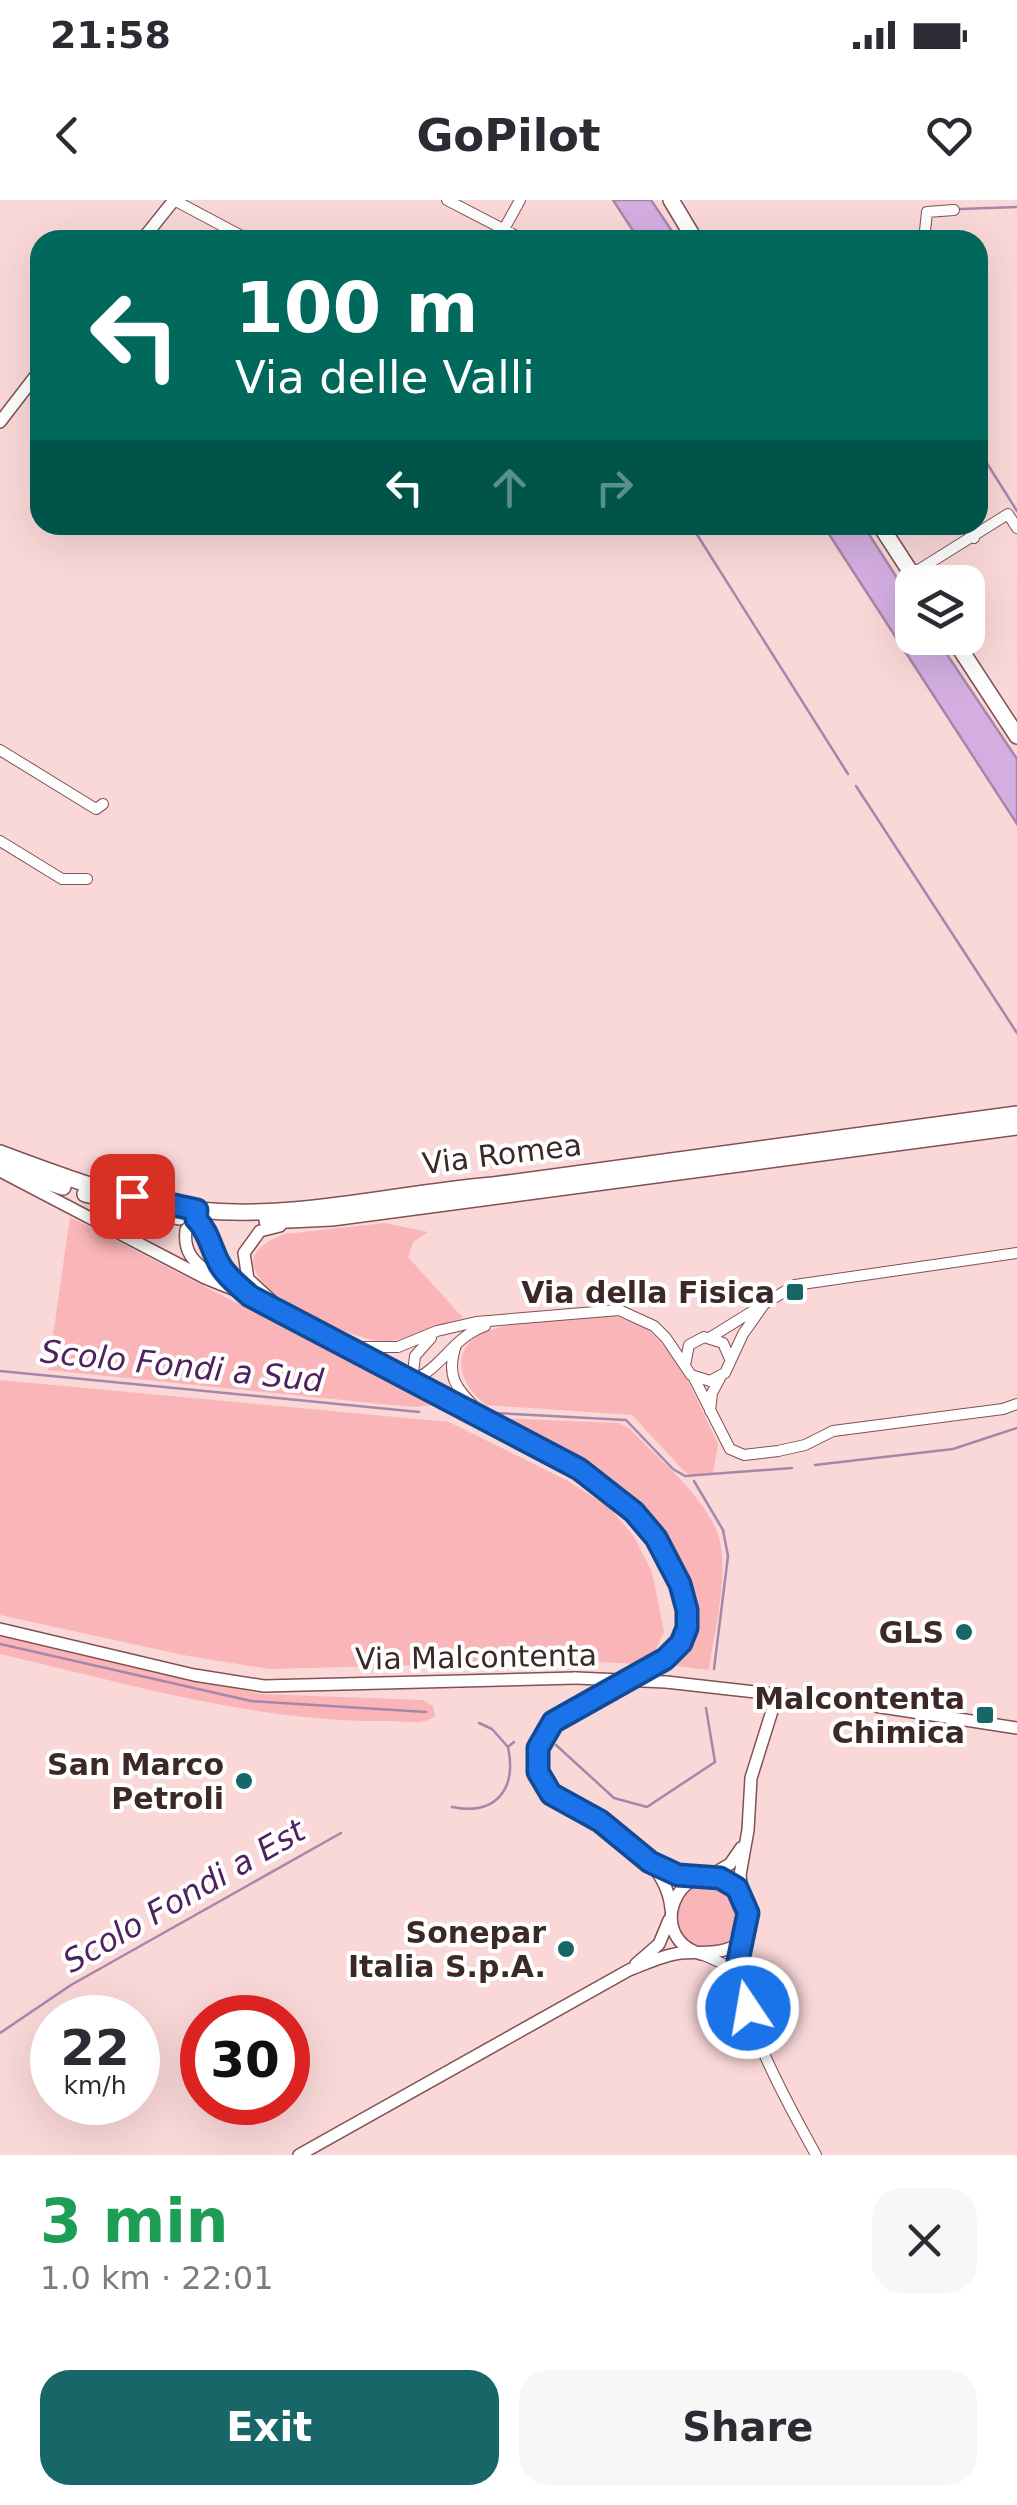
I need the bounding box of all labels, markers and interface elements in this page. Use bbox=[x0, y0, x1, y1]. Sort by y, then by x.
text: 21:58 bbox=[50, 13, 171, 57]
icon: back bbox=[40, 108, 95, 163]
icon: heart bbox=[922, 108, 977, 163]
text: GoPilot bbox=[416, 109, 601, 162]
text: 100 m bbox=[235, 267, 478, 349]
icon: left bbox=[70, 270, 200, 400]
text: Via delle Valli bbox=[235, 351, 535, 404]
icon: left bbox=[377, 460, 432, 515]
icon: ahead bbox=[482, 460, 537, 515]
icon: right bbox=[587, 460, 642, 515]
map controls bbox=[895, 565, 985, 655]
button: layers bbox=[895, 565, 985, 655]
street label: Via Romea bbox=[420, 1127, 584, 1181]
pin bbox=[90, 1154, 175, 1239]
icon: arrive bbox=[105, 1169, 160, 1224]
place label: Via della Fisica bbox=[521, 1275, 775, 1310]
marker: Via della Fisica bbox=[784, 1281, 806, 1303]
water label: Scolo Fondi a Sud bbox=[39, 1332, 326, 1400]
place label: GLS bbox=[879, 1615, 944, 1650]
marker: GLS bbox=[953, 1621, 975, 1643]
street label: Via Malcontenta bbox=[355, 1637, 597, 1677]
place label: Malcontenta Chimica bbox=[754, 1681, 965, 1750]
marker: Malcontenta Chimica bbox=[974, 1704, 996, 1726]
place label: San Marco Petroli bbox=[47, 1747, 224, 1816]
marker: San Marco Petroli bbox=[233, 1770, 255, 1792]
water label: Scolo Fondi a Est bbox=[56, 1811, 313, 1981]
place label: Sonepar Italia S.p.A. bbox=[348, 1915, 546, 1984]
marker: Sonepar Italia S.p.A. bbox=[555, 1938, 577, 1960]
position arrow bbox=[696, 1956, 800, 2060]
speed limit sign: 30 bbox=[180, 1995, 310, 2125]
text: 22 bbox=[60, 2019, 130, 2077]
text: km/h bbox=[63, 2071, 127, 2100]
text: 3 min bbox=[40, 2186, 228, 2256]
button: close bbox=[872, 2188, 977, 2293]
text: 1.0 km · 22:01 bbox=[40, 2259, 274, 2297]
button: Exit bbox=[40, 2370, 499, 2485]
button: Share bbox=[519, 2370, 977, 2485]

